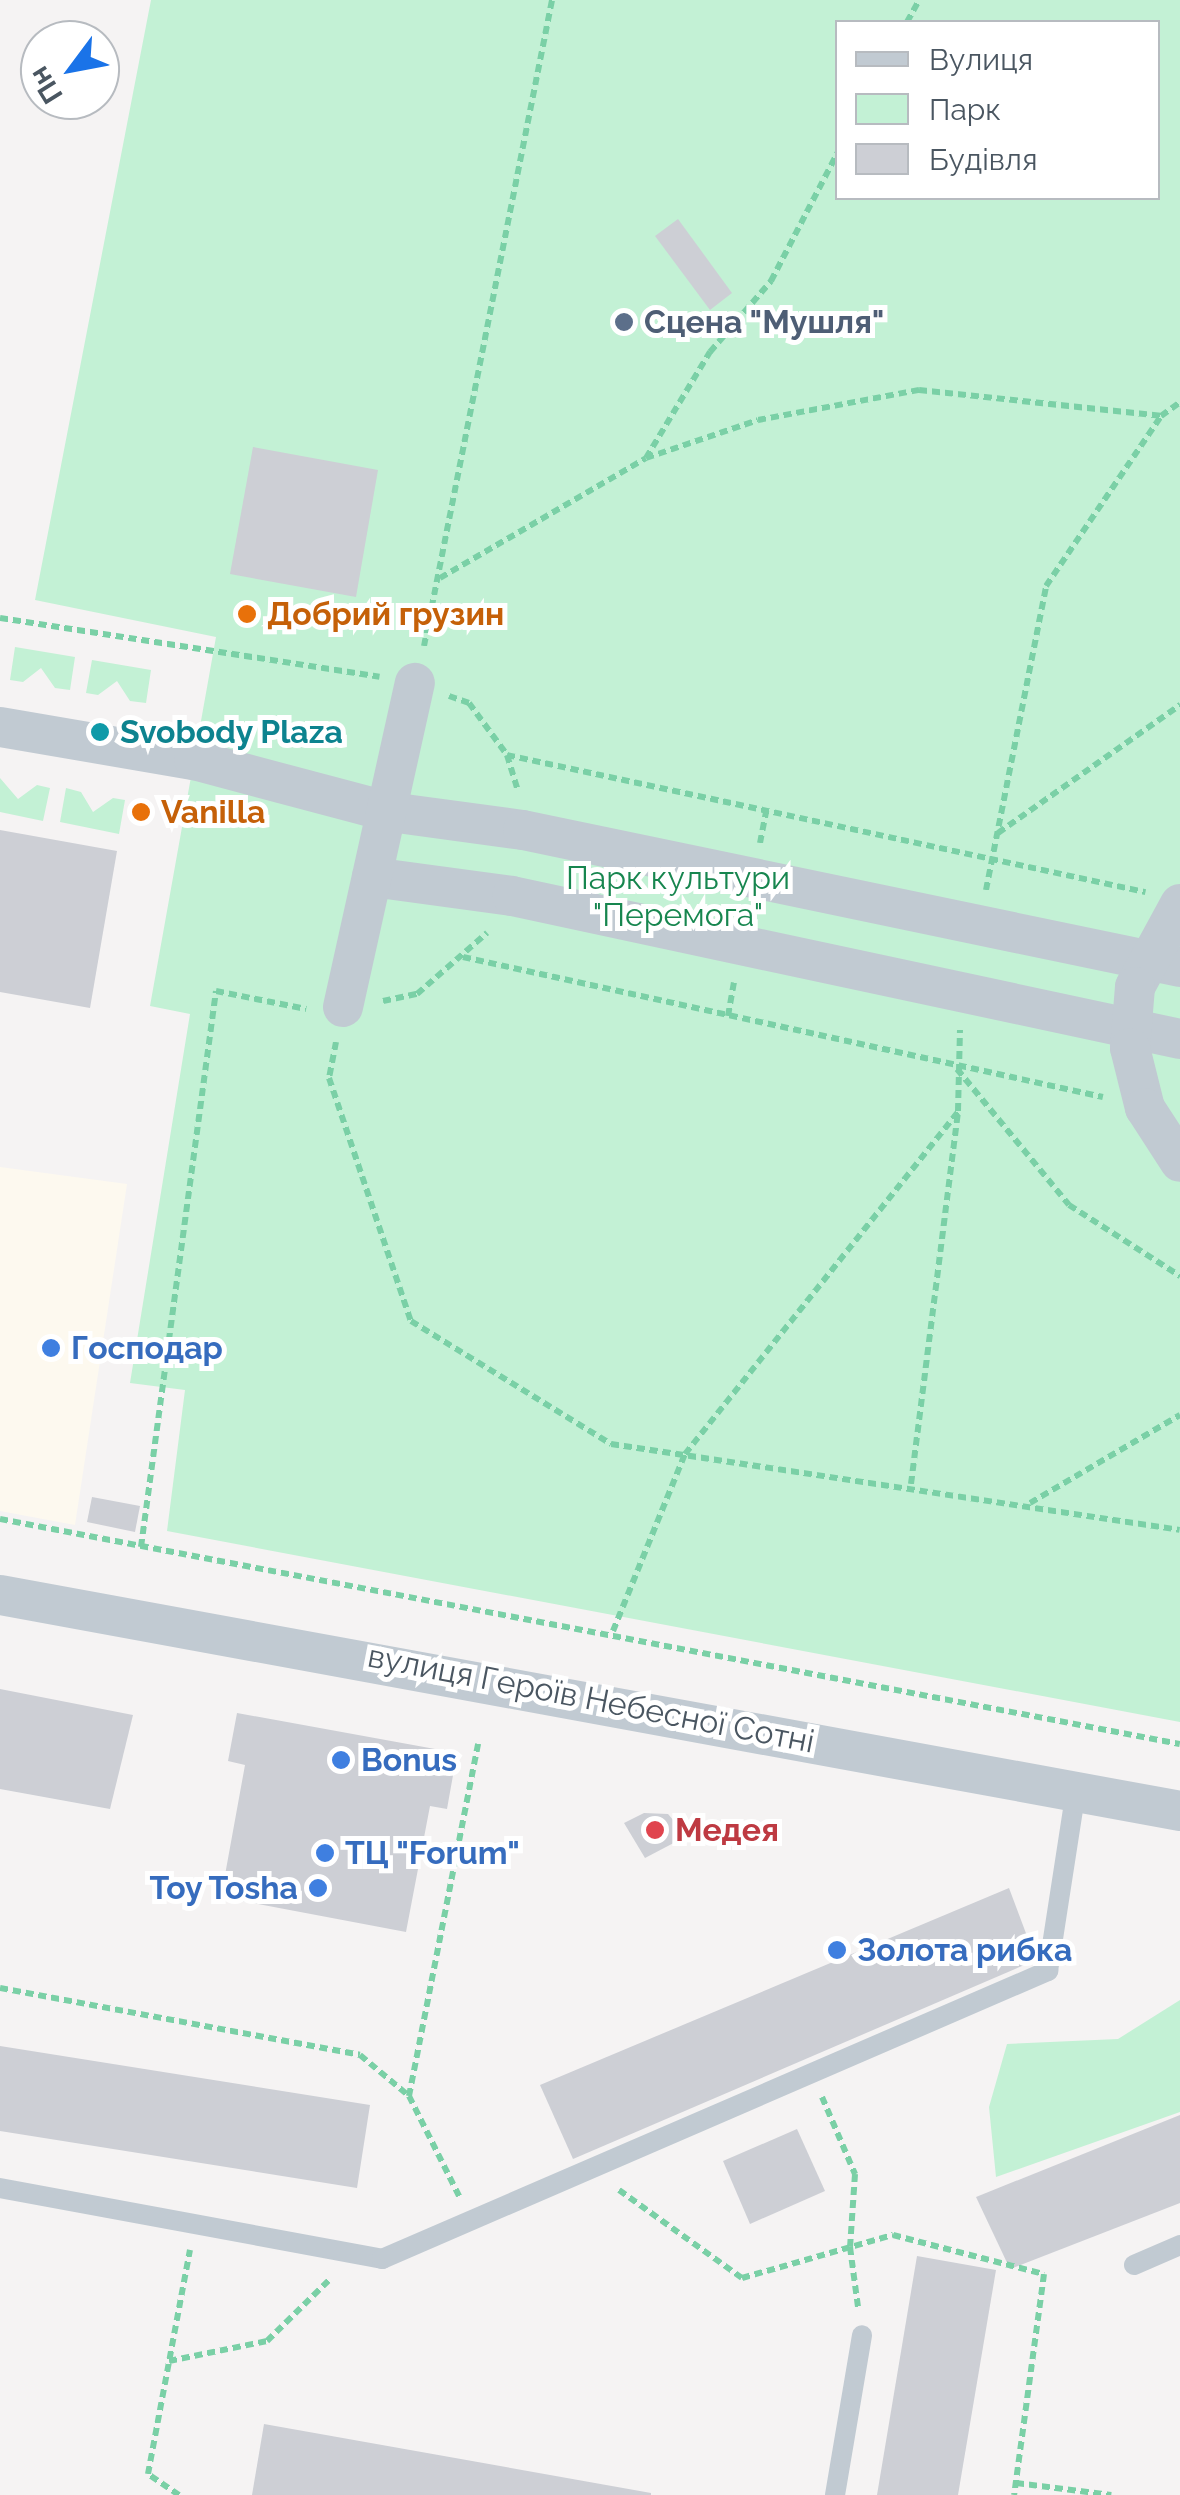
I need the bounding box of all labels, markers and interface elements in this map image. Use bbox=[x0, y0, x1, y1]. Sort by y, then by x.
north arrow bbox=[20, 20, 120, 120]
legend bbox=[835, 20, 1160, 200]
text: Вулиця bbox=[929, 42, 1033, 77]
text: Пн bbox=[22, 61, 70, 110]
text: Парк bbox=[929, 92, 1001, 127]
text: Будівля bbox=[929, 142, 1037, 177]
place label: Сцена "Мушля" bbox=[644, 303, 885, 341]
marker: Сцена "Мушля" bbox=[613, 311, 635, 333]
place label: Добрий грузин bbox=[267, 595, 504, 633]
marker: Добрий грузин bbox=[236, 603, 258, 625]
place label: Svobody Plaza bbox=[120, 713, 344, 751]
marker: Svobody Plaza bbox=[89, 721, 111, 743]
place label: Vanilla bbox=[161, 793, 265, 831]
marker: Vanilla bbox=[130, 801, 152, 823]
park label: Парк культури "Перемога" bbox=[566, 860, 790, 935]
place label: Господар bbox=[71, 1329, 223, 1367]
marker: Господар bbox=[40, 1337, 62, 1359]
street label: вулиця Героїв Небесної Сотні bbox=[365, 1637, 817, 1761]
place label: Bonus bbox=[361, 1741, 457, 1779]
marker: Bonus bbox=[330, 1749, 352, 1771]
place label: Медея bbox=[675, 1811, 779, 1849]
marker: Медея bbox=[644, 1819, 666, 1841]
place label: ТЦ "Forum" bbox=[345, 1834, 520, 1872]
marker: ТЦ "Forum" bbox=[314, 1842, 336, 1864]
place label: Toy Tosha bbox=[148, 1869, 298, 1907]
marker: Toy Tosha bbox=[307, 1877, 329, 1899]
place label: Золота рибка bbox=[857, 1931, 1072, 1969]
marker: Золота рибка bbox=[826, 1939, 848, 1961]

